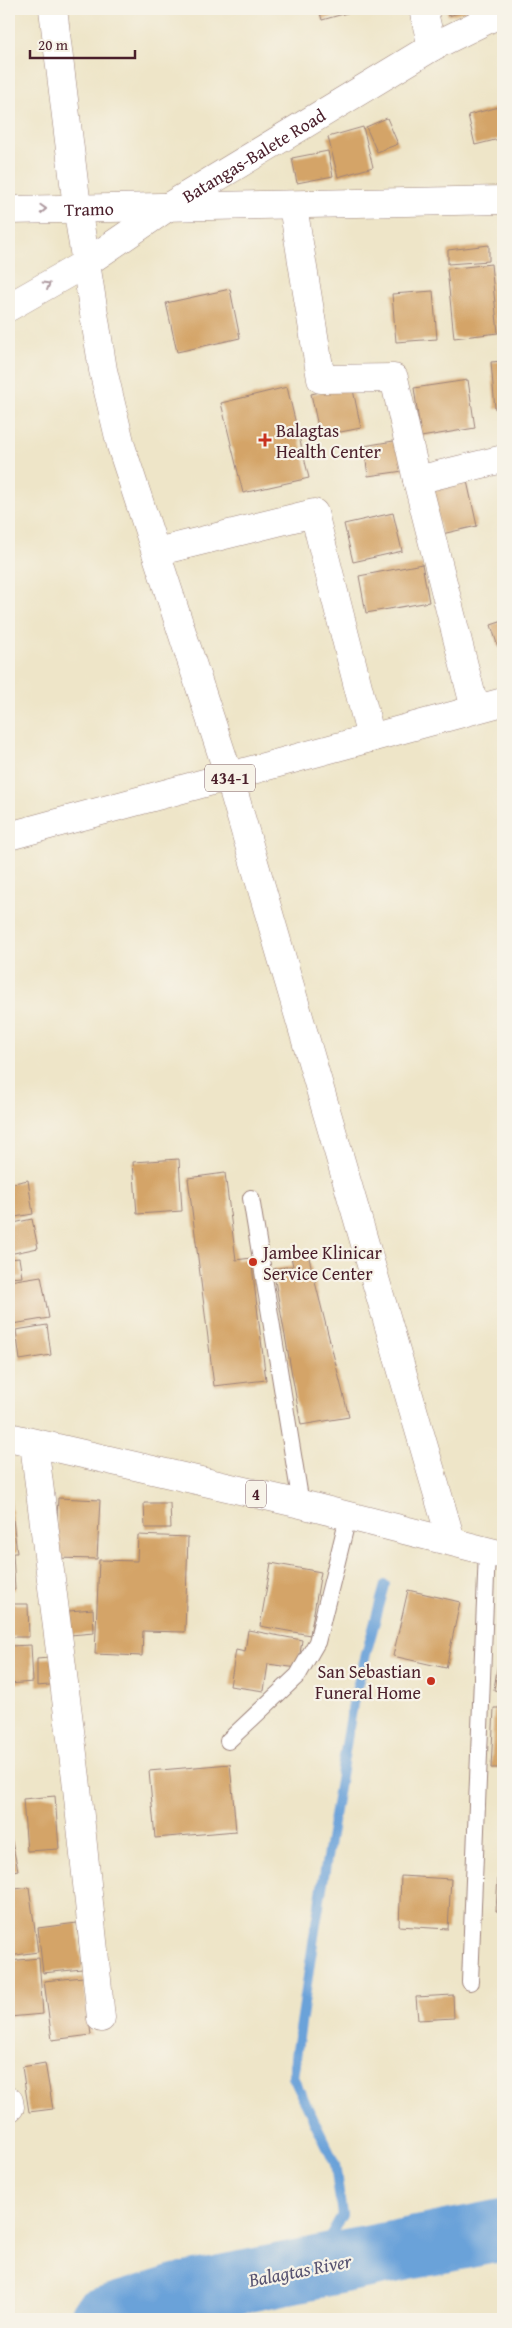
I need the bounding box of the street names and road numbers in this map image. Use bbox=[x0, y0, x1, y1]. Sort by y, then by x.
street label: Batangas-Balete Road bbox=[177, 101, 331, 209]
street label: Tramo bbox=[64, 194, 114, 222]
road number: 434-1 bbox=[205, 764, 255, 791]
road number: 4 bbox=[246, 1480, 266, 1508]

